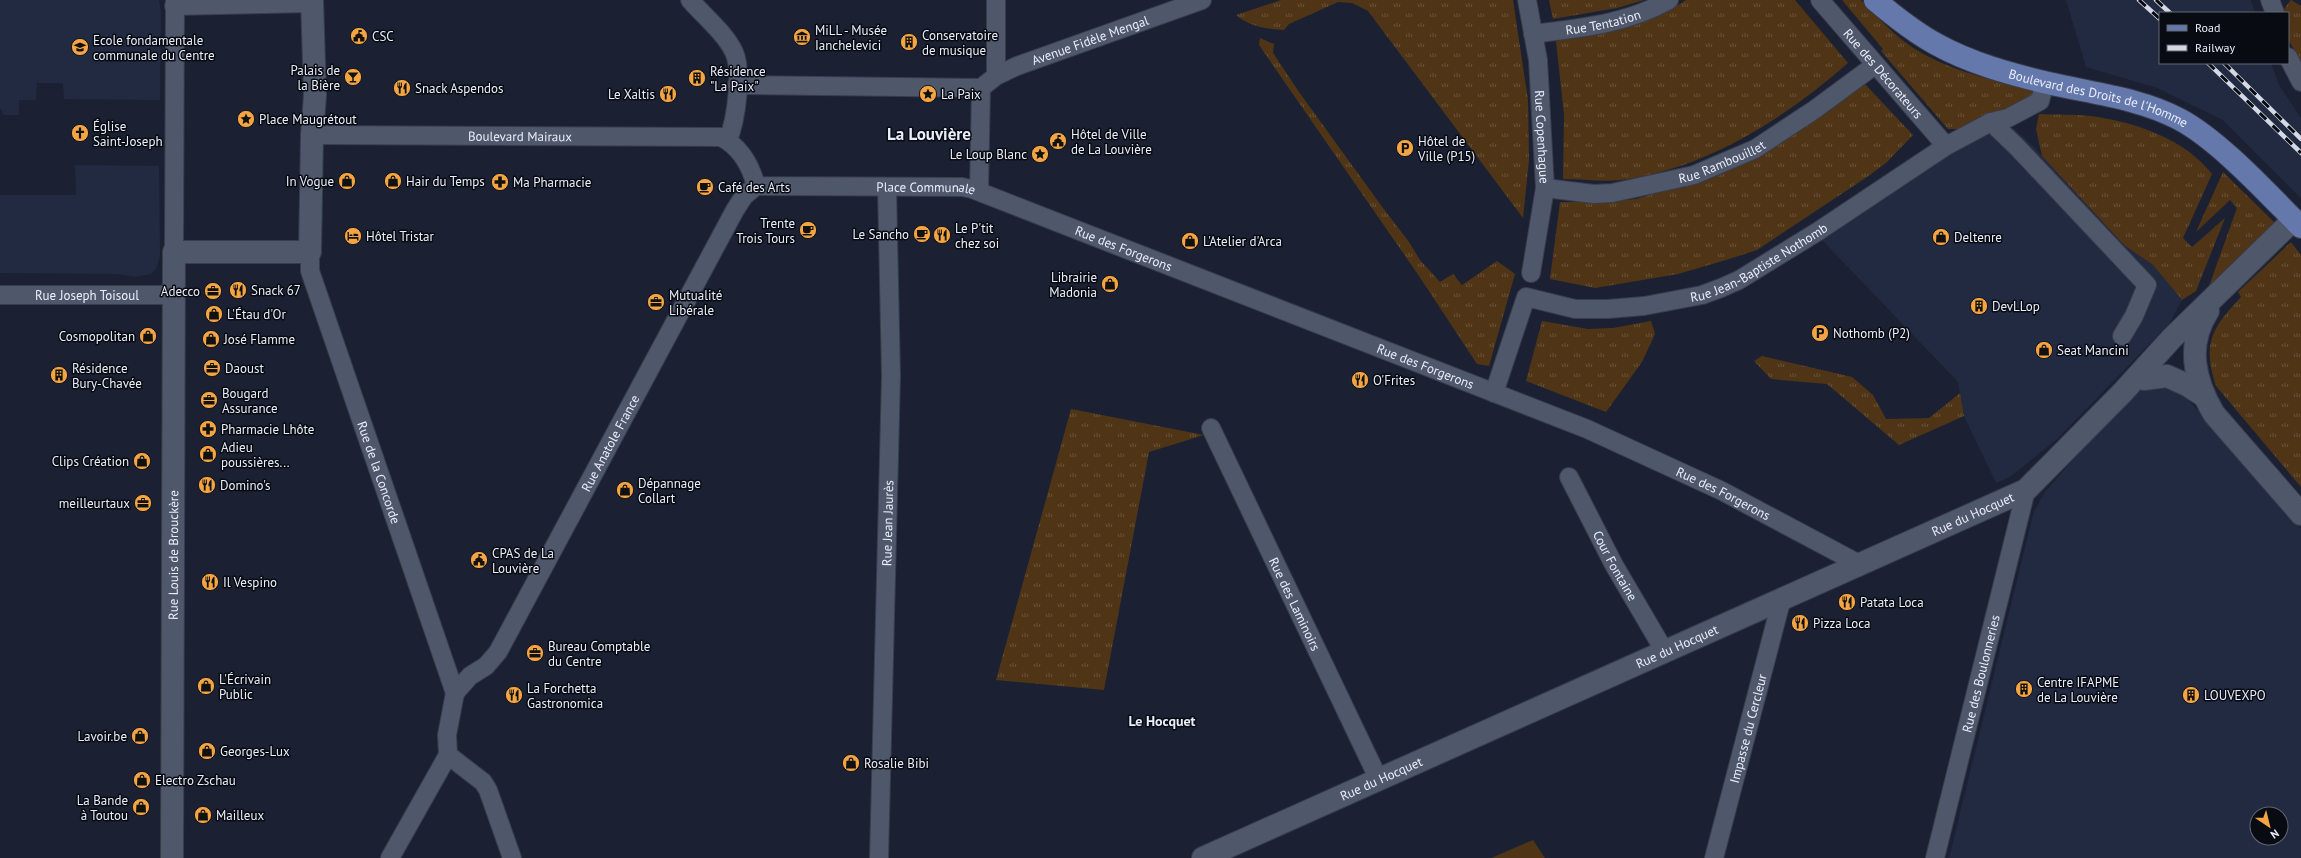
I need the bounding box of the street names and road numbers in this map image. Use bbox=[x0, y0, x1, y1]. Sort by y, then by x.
street label: Rue Tentation bbox=[1564, 6, 1643, 39]
street label: Avenue Fidèle Mengal bbox=[1029, 12, 1151, 69]
street label: Rue des Décorateurs bbox=[1839, 25, 1927, 122]
street label: Boulevard des Droits de l'Homme bbox=[2007, 65, 2191, 131]
street label: Rue Copenhague bbox=[1531, 90, 1553, 184]
street label: Boulevard Mairaux bbox=[468, 128, 572, 145]
street label: Rue Rambouillet bbox=[1677, 136, 1769, 187]
street label: Place Communale bbox=[876, 179, 978, 199]
street label: Rue Jean-Baptiste Nothomb bbox=[1689, 219, 1831, 306]
street label: Rue des Forgerons bbox=[1072, 222, 1175, 275]
street label: Rue Joseph Toisoul bbox=[35, 287, 139, 304]
street label: Rue des Forgerons bbox=[1374, 340, 1476, 393]
street label: Rue Anatole France bbox=[578, 392, 643, 495]
street label: Rue de la Concorde bbox=[353, 419, 404, 526]
street label: Rue des Forgerons bbox=[1673, 463, 1773, 524]
street label: Rue Jean Jaurès bbox=[878, 480, 897, 566]
street label: Rue du Hocquet bbox=[1929, 488, 2017, 540]
street label: Rue Louis de Brouckère bbox=[165, 490, 182, 620]
street label: Cour Fontaine bbox=[1589, 528, 1641, 604]
street label: Rue des Laminoirs bbox=[1265, 555, 1324, 654]
street label: Rue des Boulonneries bbox=[1958, 613, 2004, 734]
street label: Rue du Hocquet bbox=[1633, 621, 1721, 672]
street label: Impasse du Cercleur bbox=[1726, 672, 1771, 785]
street label: Rue du Hocquet bbox=[1337, 753, 1426, 805]

